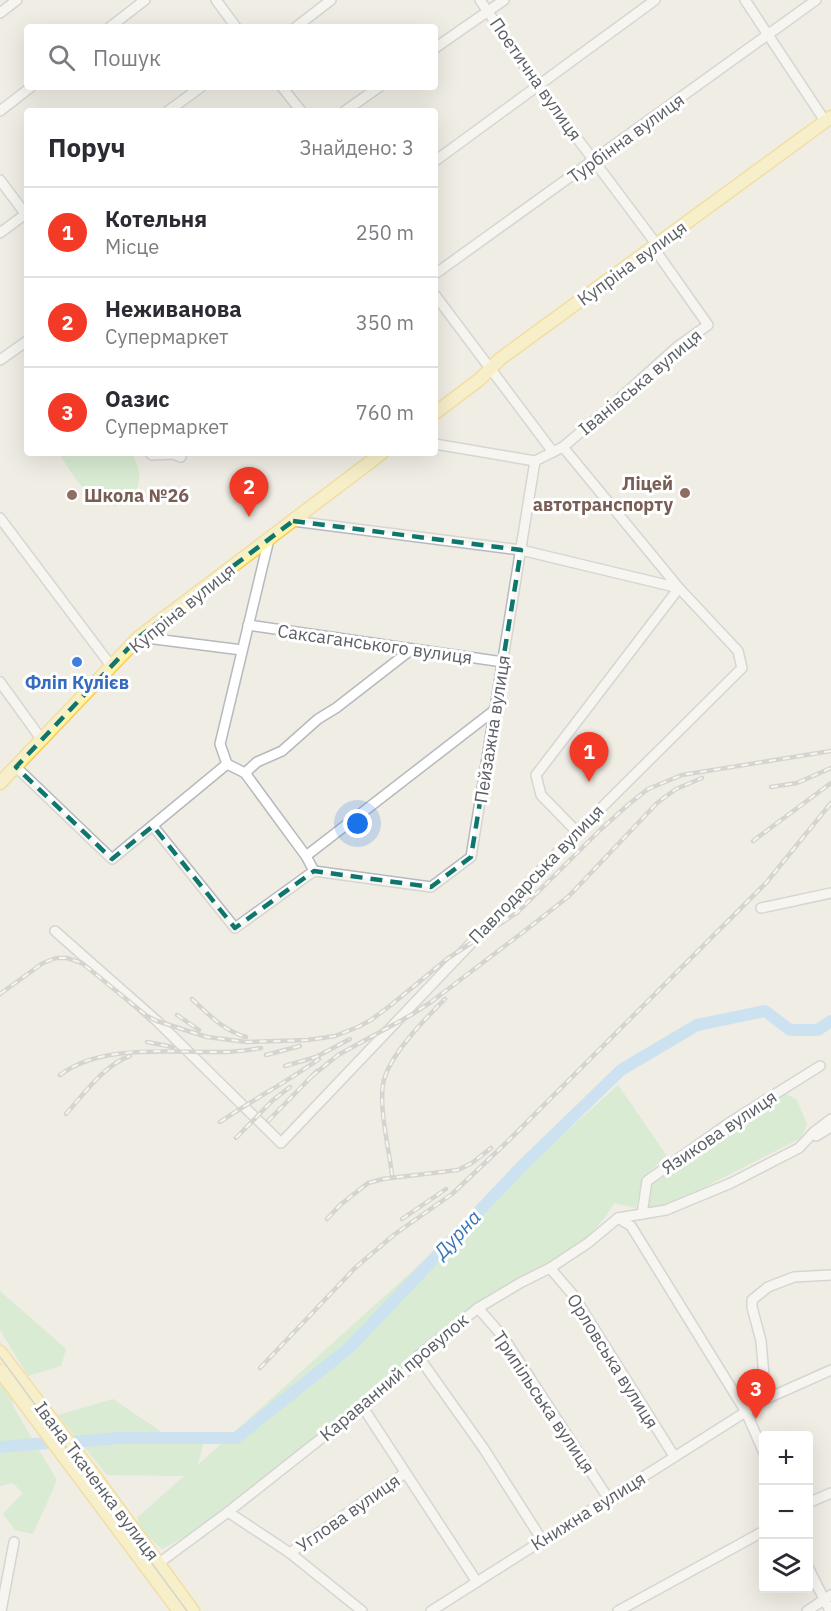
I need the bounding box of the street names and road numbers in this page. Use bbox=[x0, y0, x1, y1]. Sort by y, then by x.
street label: Поетична вулиця bbox=[485, 13, 587, 145]
street label: Турбінна вулиця bbox=[563, 88, 689, 188]
street label: Купріна вулиця bbox=[573, 216, 691, 310]
street label: Іванівська вулиця bbox=[574, 324, 706, 440]
street label: Купріна вулиця bbox=[124, 558, 240, 658]
street label: Саксаганського вулиця bbox=[276, 619, 474, 669]
street label: Пейзажна вулиця bbox=[469, 653, 515, 805]
street label: Павлодарська вулиця bbox=[464, 800, 608, 948]
street label: Язикова вулиця bbox=[657, 1085, 781, 1179]
street label: Орловська вулиця bbox=[562, 1289, 664, 1433]
street label: Караванний провулок bbox=[315, 1308, 473, 1446]
street label: Трипільська вулиця bbox=[488, 1327, 600, 1477]
street label: Івана Ткаченка вулиця bbox=[30, 1397, 164, 1565]
street label: Книжна вулиця bbox=[526, 1467, 650, 1555]
street label: Углова вулиця bbox=[292, 1469, 404, 1557]

